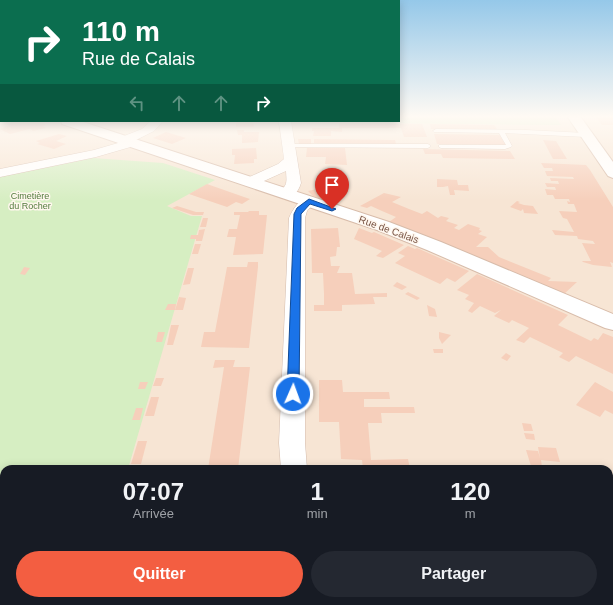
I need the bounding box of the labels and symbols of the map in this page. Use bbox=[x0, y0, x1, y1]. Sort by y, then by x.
pin bbox=[315, 168, 349, 209]
park label: Cimetière du Rocher bbox=[9, 191, 51, 211]
street label: Rue de Calais bbox=[357, 214, 420, 245]
position arrow bbox=[272, 373, 314, 415]

